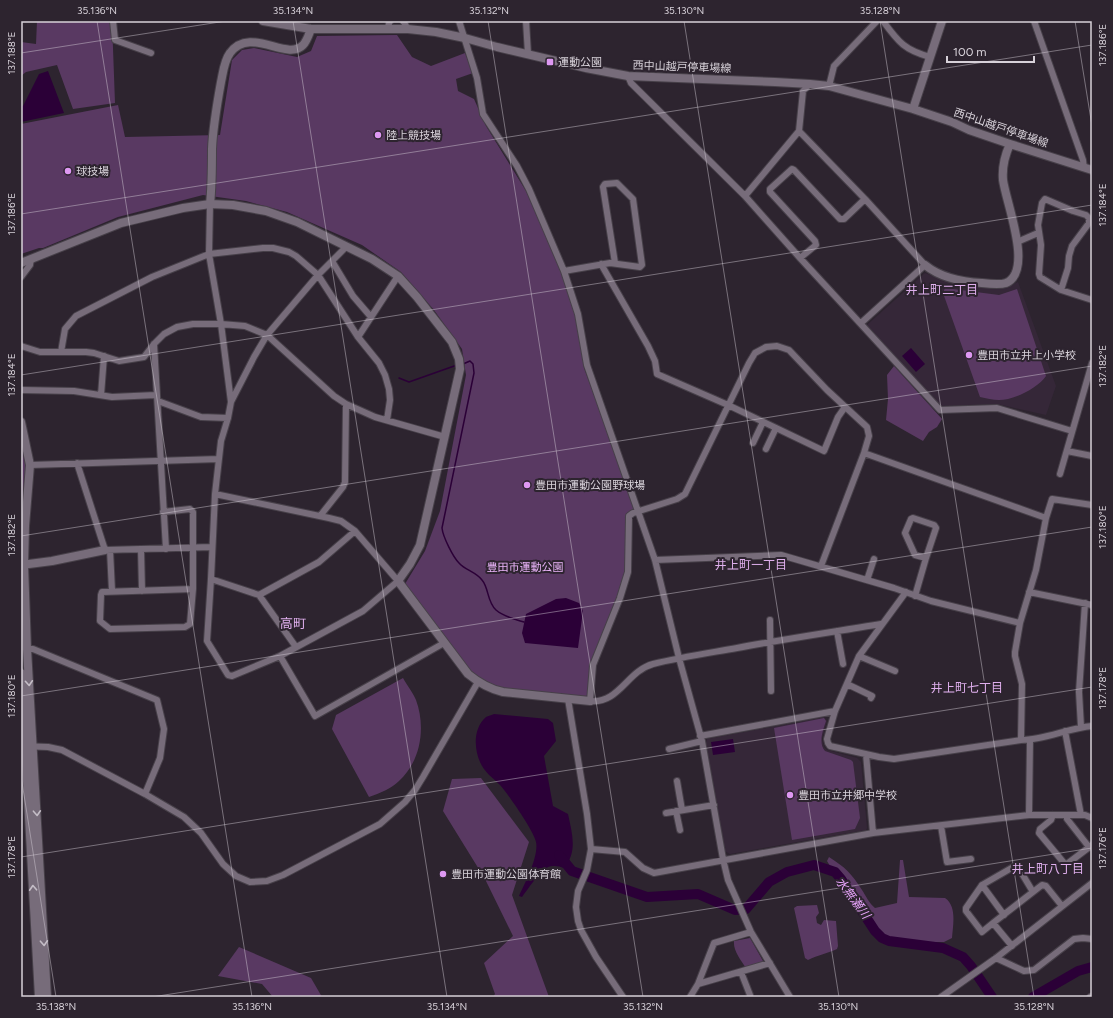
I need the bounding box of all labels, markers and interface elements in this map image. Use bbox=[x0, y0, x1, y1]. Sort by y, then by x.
text: 35.136°N bbox=[77, 4, 117, 17]
text: 35.134°N bbox=[273, 4, 313, 17]
text: 35.132°N bbox=[469, 4, 509, 17]
text: 35.130°N bbox=[664, 4, 704, 17]
text: 35.128°N bbox=[860, 4, 900, 17]
text: 137.186°E bbox=[1096, 24, 1109, 66]
text: 137.188°E bbox=[5, 31, 18, 75]
scale bar bbox=[947, 38, 1034, 64]
text: 100 m bbox=[953, 45, 987, 59]
place label: 運動公園 bbox=[558, 56, 602, 69]
marker: 運動公園 bbox=[545, 57, 555, 67]
street label: 西中山越戸停車場線 bbox=[632, 59, 732, 75]
street label: 西中山越戸停車場線 bbox=[952, 106, 1050, 150]
place label: 陸上競技場 bbox=[386, 129, 441, 142]
marker: 陸上競技場 bbox=[373, 130, 383, 140]
place label: 球技場 bbox=[76, 165, 109, 178]
marker: 球技場 bbox=[63, 166, 73, 176]
text: 137.184°E bbox=[1096, 183, 1109, 227]
text: 137.186°E bbox=[5, 193, 18, 235]
district label: 井上町二丁目 bbox=[906, 283, 978, 297]
text: 137.182°E bbox=[1096, 345, 1109, 387]
place label: 豊田市立井上小学校 bbox=[977, 349, 1076, 362]
marker: 豊田市立井上小学校 bbox=[964, 350, 974, 360]
text: 137.184°E bbox=[5, 353, 18, 397]
place label: 豊田市運動公園野球場 bbox=[535, 479, 645, 492]
marker: 豊田市運動公園野球場 bbox=[522, 480, 532, 490]
text: 137.180°E bbox=[1096, 505, 1109, 549]
text: 137.182°E bbox=[5, 514, 18, 556]
district label: 井上町一丁目 bbox=[715, 558, 787, 572]
park label: 豊田市運動公園 bbox=[487, 561, 564, 574]
district label: 高町 bbox=[280, 616, 306, 631]
text: 137.178°E bbox=[1096, 667, 1109, 709]
text: 137.180°E bbox=[5, 674, 18, 718]
one-way arrow bbox=[25, 680, 34, 686]
district label: 井上町七丁目 bbox=[931, 681, 1003, 695]
place label: 豊田市立井郷中学校 bbox=[798, 789, 897, 802]
marker: 豊田市立井郷中学校 bbox=[785, 790, 795, 800]
one-way arrow bbox=[32, 810, 41, 816]
text: 137.176°E bbox=[1096, 827, 1109, 869]
text: 137.178°E bbox=[5, 836, 18, 878]
district label: 井上町八丁目 bbox=[1012, 862, 1084, 876]
place label: 豊田市運動公園体育館 bbox=[451, 868, 561, 881]
marker: 豊田市運動公園体育館 bbox=[438, 869, 448, 879]
water label: 水無瀬川 bbox=[833, 875, 874, 923]
one-way arrow bbox=[29, 885, 38, 891]
one-way arrow bbox=[40, 940, 49, 946]
text: 35.138°N bbox=[36, 1000, 76, 1013]
text: 35.136°N bbox=[232, 1000, 272, 1013]
text: 35.134°N bbox=[427, 1000, 467, 1013]
text: 35.132°N bbox=[623, 1000, 663, 1013]
text: 35.130°N bbox=[818, 1000, 858, 1013]
text: 35.128°N bbox=[1014, 1000, 1054, 1013]

